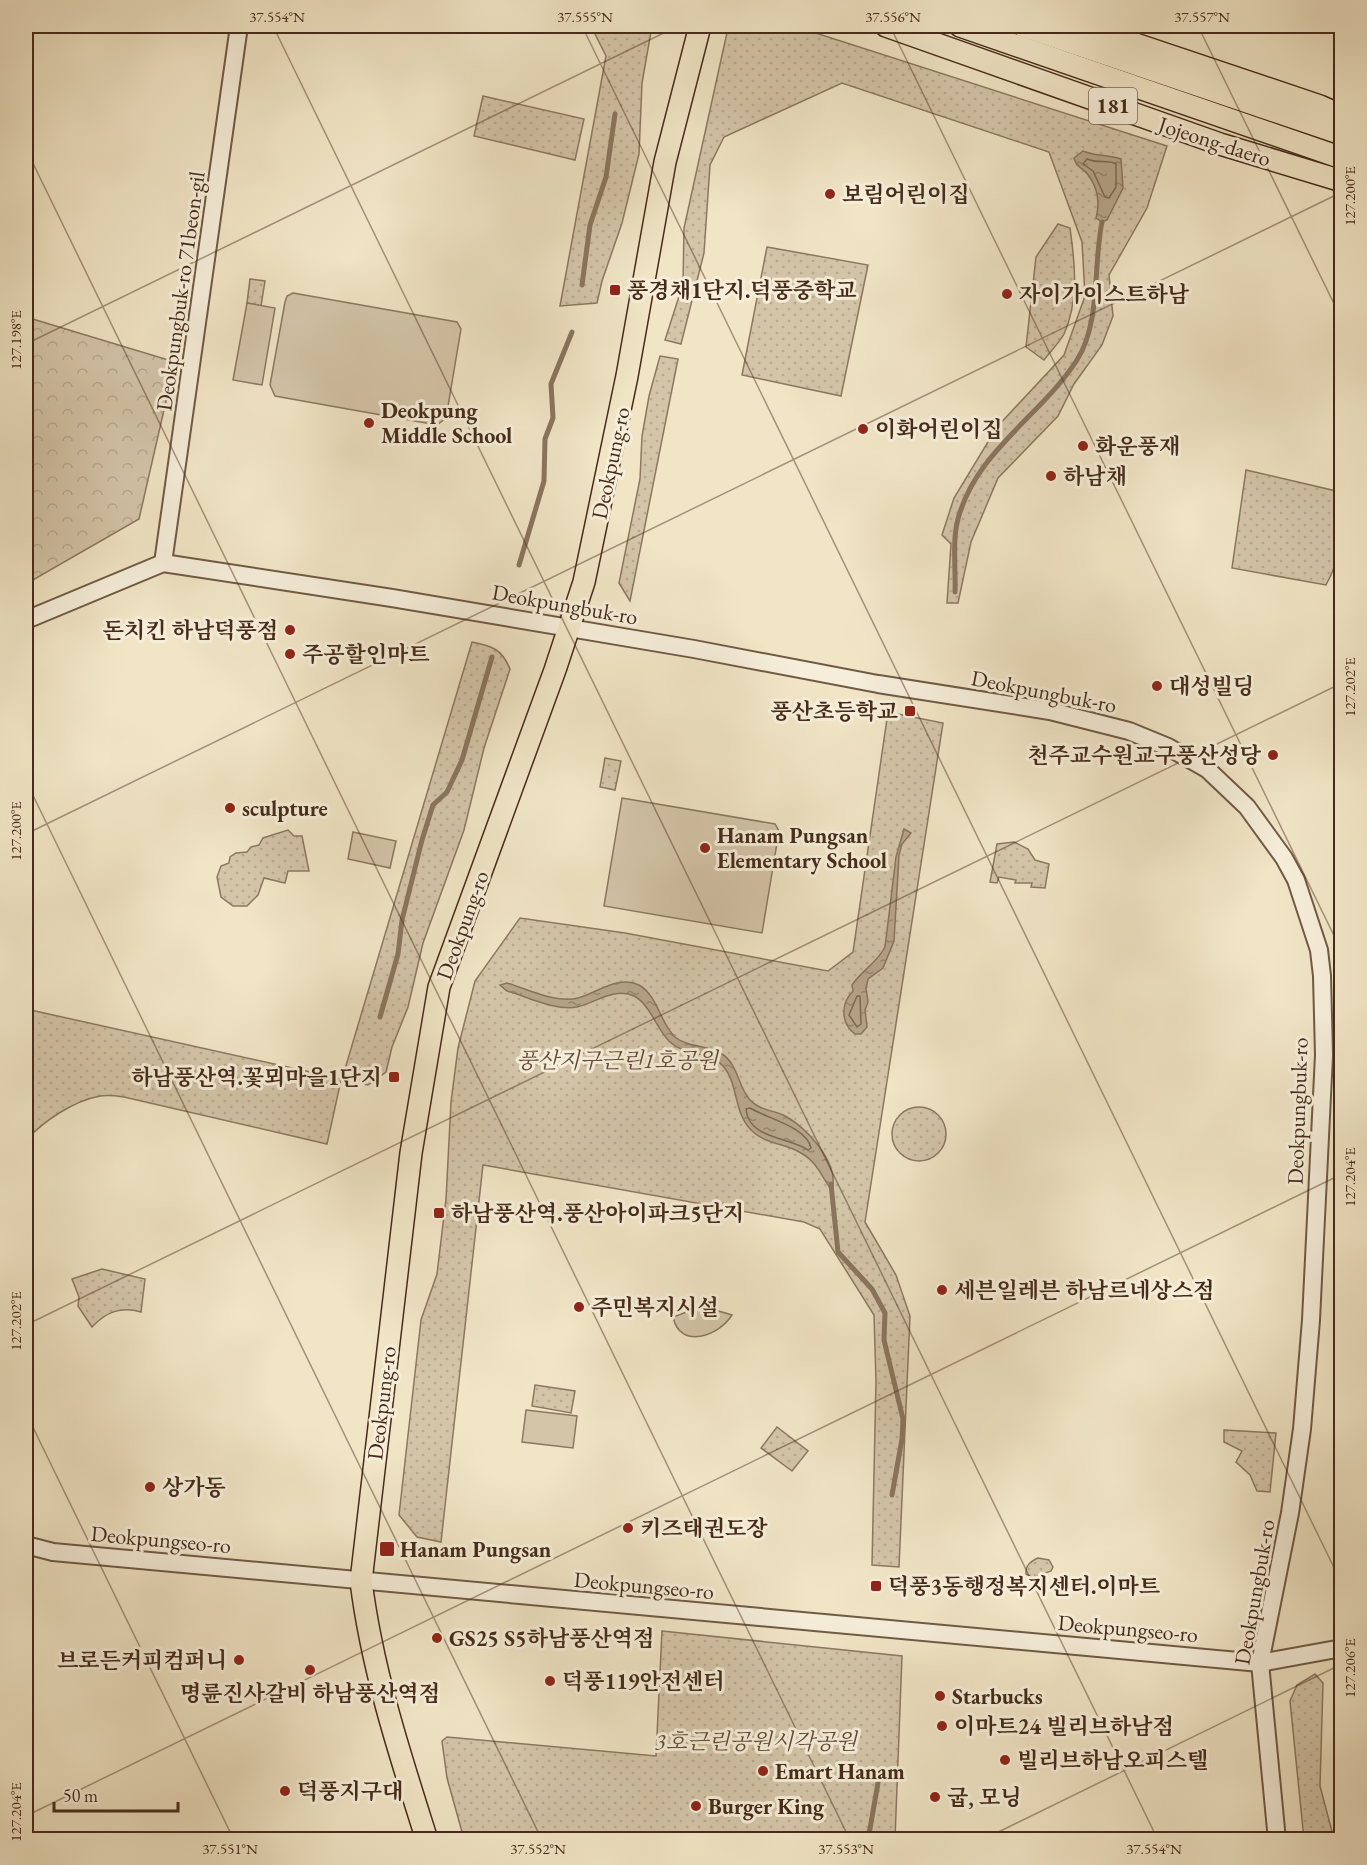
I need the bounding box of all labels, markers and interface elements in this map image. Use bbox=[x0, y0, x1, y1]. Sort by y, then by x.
text: 37.554°N bbox=[249, 7, 305, 26]
text: 37.555°N bbox=[557, 7, 613, 26]
text: 37.556°N bbox=[865, 7, 921, 26]
text: 37.557°N bbox=[1174, 7, 1230, 26]
road number: 181 bbox=[1089, 88, 1137, 124]
street label: Jojeong-daero bbox=[1153, 109, 1275, 173]
text: 127.200°E bbox=[1340, 166, 1359, 226]
street label: Deokpungbuk-ro 71beon-gil bbox=[149, 169, 212, 413]
place label: 보림어린이집 bbox=[842, 180, 970, 209]
marker: 보림어린이집 bbox=[823, 187, 837, 201]
place label: 풍경채1단지.덕풍중학교 bbox=[627, 276, 857, 305]
place label: 자이가이스트하남 bbox=[1019, 280, 1190, 309]
marker: 풍경채1단지.덕풍중학교 bbox=[608, 283, 622, 297]
marker: 자이가이스트하남 bbox=[1000, 287, 1014, 301]
text: 127.198°E bbox=[6, 310, 25, 370]
place label: Deokpung Middle School bbox=[381, 396, 512, 450]
street label: Deokpung-ro bbox=[584, 404, 637, 522]
place label: 이화어린이집 bbox=[875, 415, 1003, 444]
marker: Deokpung Middle School bbox=[362, 416, 376, 430]
marker: 이화어린이집 bbox=[856, 422, 870, 436]
place label: 화운풍재 bbox=[1095, 432, 1180, 461]
marker: 화운풍재 bbox=[1076, 439, 1090, 453]
place label: 하남채 bbox=[1063, 462, 1127, 491]
marker: 하남채 bbox=[1044, 469, 1058, 483]
street label: Deokpungbuk-ro bbox=[490, 577, 640, 632]
place label: 돈치킨 하남덕풍점 bbox=[103, 616, 278, 645]
marker: 돈치킨 하남덕풍점 bbox=[283, 623, 297, 637]
place label: 주공할인마트 bbox=[302, 640, 430, 669]
marker: 주공할인마트 bbox=[283, 647, 297, 661]
text: 127.202°E bbox=[1340, 657, 1359, 717]
street label: Deokpungbuk-ro bbox=[969, 663, 1119, 720]
place label: 대성빌딩 bbox=[1169, 672, 1254, 701]
marker: 대성빌딩 bbox=[1150, 679, 1164, 693]
place label: 풍산초등학교 bbox=[770, 697, 898, 726]
marker: 풍산초등학교 bbox=[903, 704, 917, 718]
place label: 천주교수원교구풍산성당 bbox=[1027, 741, 1262, 770]
marker: 천주교수원교구풍산성당 bbox=[1266, 748, 1280, 762]
place label: sculpture bbox=[242, 794, 328, 823]
text: 127.200°E bbox=[6, 801, 25, 861]
marker: sculpture bbox=[223, 801, 237, 815]
place label: Hanam Pungsan Elementary School bbox=[717, 821, 887, 875]
marker: Hanam Pungsan Elementary School bbox=[698, 841, 712, 855]
street label: Deokpung-ro bbox=[429, 866, 496, 984]
street label: Deokpungbuk-ro bbox=[1280, 1037, 1315, 1185]
park label: 풍산지구근린1호공원 bbox=[516, 1046, 720, 1075]
place label: 하남풍산역.꽃뫼마을1단지 bbox=[131, 1063, 382, 1092]
marker: 하남풍산역.꽃뫼마을1단지 bbox=[387, 1070, 401, 1084]
text: 127.204°E bbox=[1340, 1147, 1359, 1207]
place label: 하남풍산역.풍산아이파크5단지 bbox=[451, 1199, 744, 1228]
marker: 하남풍산역.풍산아이파크5단지 bbox=[432, 1206, 446, 1220]
place label: 세븐일레븐 하남르네상스점 bbox=[954, 1276, 1214, 1305]
marker: 세븐일레븐 하남르네상스점 bbox=[935, 1283, 949, 1297]
text: 127.202°E bbox=[6, 1291, 25, 1351]
place label: 주민복지시설 bbox=[591, 1293, 719, 1322]
marker: 주민복지시설 bbox=[572, 1300, 586, 1314]
street label: Deokpung-ro bbox=[360, 1344, 403, 1462]
place label: 상가동 bbox=[162, 1473, 226, 1502]
marker: 상가동 bbox=[143, 1480, 157, 1494]
place label: 키즈태권도장 bbox=[640, 1514, 768, 1543]
street label: Deokpungbuk-ro bbox=[1227, 1517, 1282, 1667]
street label: Deokpungseo-ro bbox=[90, 1519, 232, 1560]
marker: 키즈태권도장 bbox=[621, 1521, 635, 1535]
place label: Hanam Pungsan bbox=[400, 1535, 552, 1564]
marker: Hanam Pungsan bbox=[378, 1540, 396, 1558]
street label: Deokpungseo-ro bbox=[573, 1565, 715, 1606]
place label: 덕풍3동행정복지센터.이마트 bbox=[888, 1572, 1161, 1601]
marker: 덕풍3동행정복지센터.이마트 bbox=[869, 1579, 883, 1593]
street label: Deokpungseo-ro bbox=[1057, 1608, 1199, 1649]
place label: GS25 S5하남풍산역점 bbox=[449, 1624, 654, 1653]
marker: GS25 S5하남풍산역점 bbox=[430, 1631, 444, 1645]
text: 127.206°E bbox=[1340, 1638, 1359, 1698]
place label: 브로든커피컴퍼니 bbox=[57, 1646, 227, 1675]
marker: 브로든커피컴퍼니 bbox=[232, 1653, 246, 1667]
marker: 명륜진사갈비 하남풍산역점 bbox=[303, 1663, 317, 1677]
place label: 덕풍119안전센터 bbox=[562, 1667, 724, 1696]
marker: 덕풍119안전센터 bbox=[543, 1674, 557, 1688]
place label: 명륜진사갈비 하남풍산역점 bbox=[180, 1679, 440, 1708]
place label: Starbucks bbox=[952, 1682, 1043, 1711]
marker: Starbucks bbox=[933, 1689, 947, 1703]
place label: 이마트24 빌리브하남점 bbox=[954, 1712, 1174, 1741]
marker: 이마트24 빌리브하남점 bbox=[935, 1719, 949, 1733]
park label: 3호근린공원시각공원 bbox=[655, 1727, 859, 1756]
place label: 빌리브하남오피스텔 bbox=[1017, 1746, 1208, 1775]
marker: 빌리브하남오피스텔 bbox=[998, 1753, 1012, 1767]
place label: Emart Hanam bbox=[775, 1757, 905, 1786]
marker: Emart Hanam bbox=[756, 1764, 770, 1778]
scale bar bbox=[54, 1775, 178, 1813]
place label: 덕풍지구대 bbox=[297, 1777, 403, 1806]
text: 127.204°E bbox=[6, 1782, 25, 1842]
place label: 굽, 모닝 bbox=[947, 1783, 1021, 1812]
text: 50 m bbox=[63, 1784, 98, 1807]
marker: 덕풍지구대 bbox=[278, 1784, 292, 1798]
marker: 굽, 모닝 bbox=[928, 1790, 942, 1804]
place label: Burger King bbox=[708, 1792, 825, 1821]
marker: Burger King bbox=[689, 1799, 703, 1813]
text: 37.551°N bbox=[202, 1839, 258, 1858]
text: 37.552°N bbox=[510, 1839, 566, 1858]
text: 37.553°N bbox=[818, 1839, 874, 1858]
text: 37.554°N bbox=[1126, 1839, 1182, 1858]

